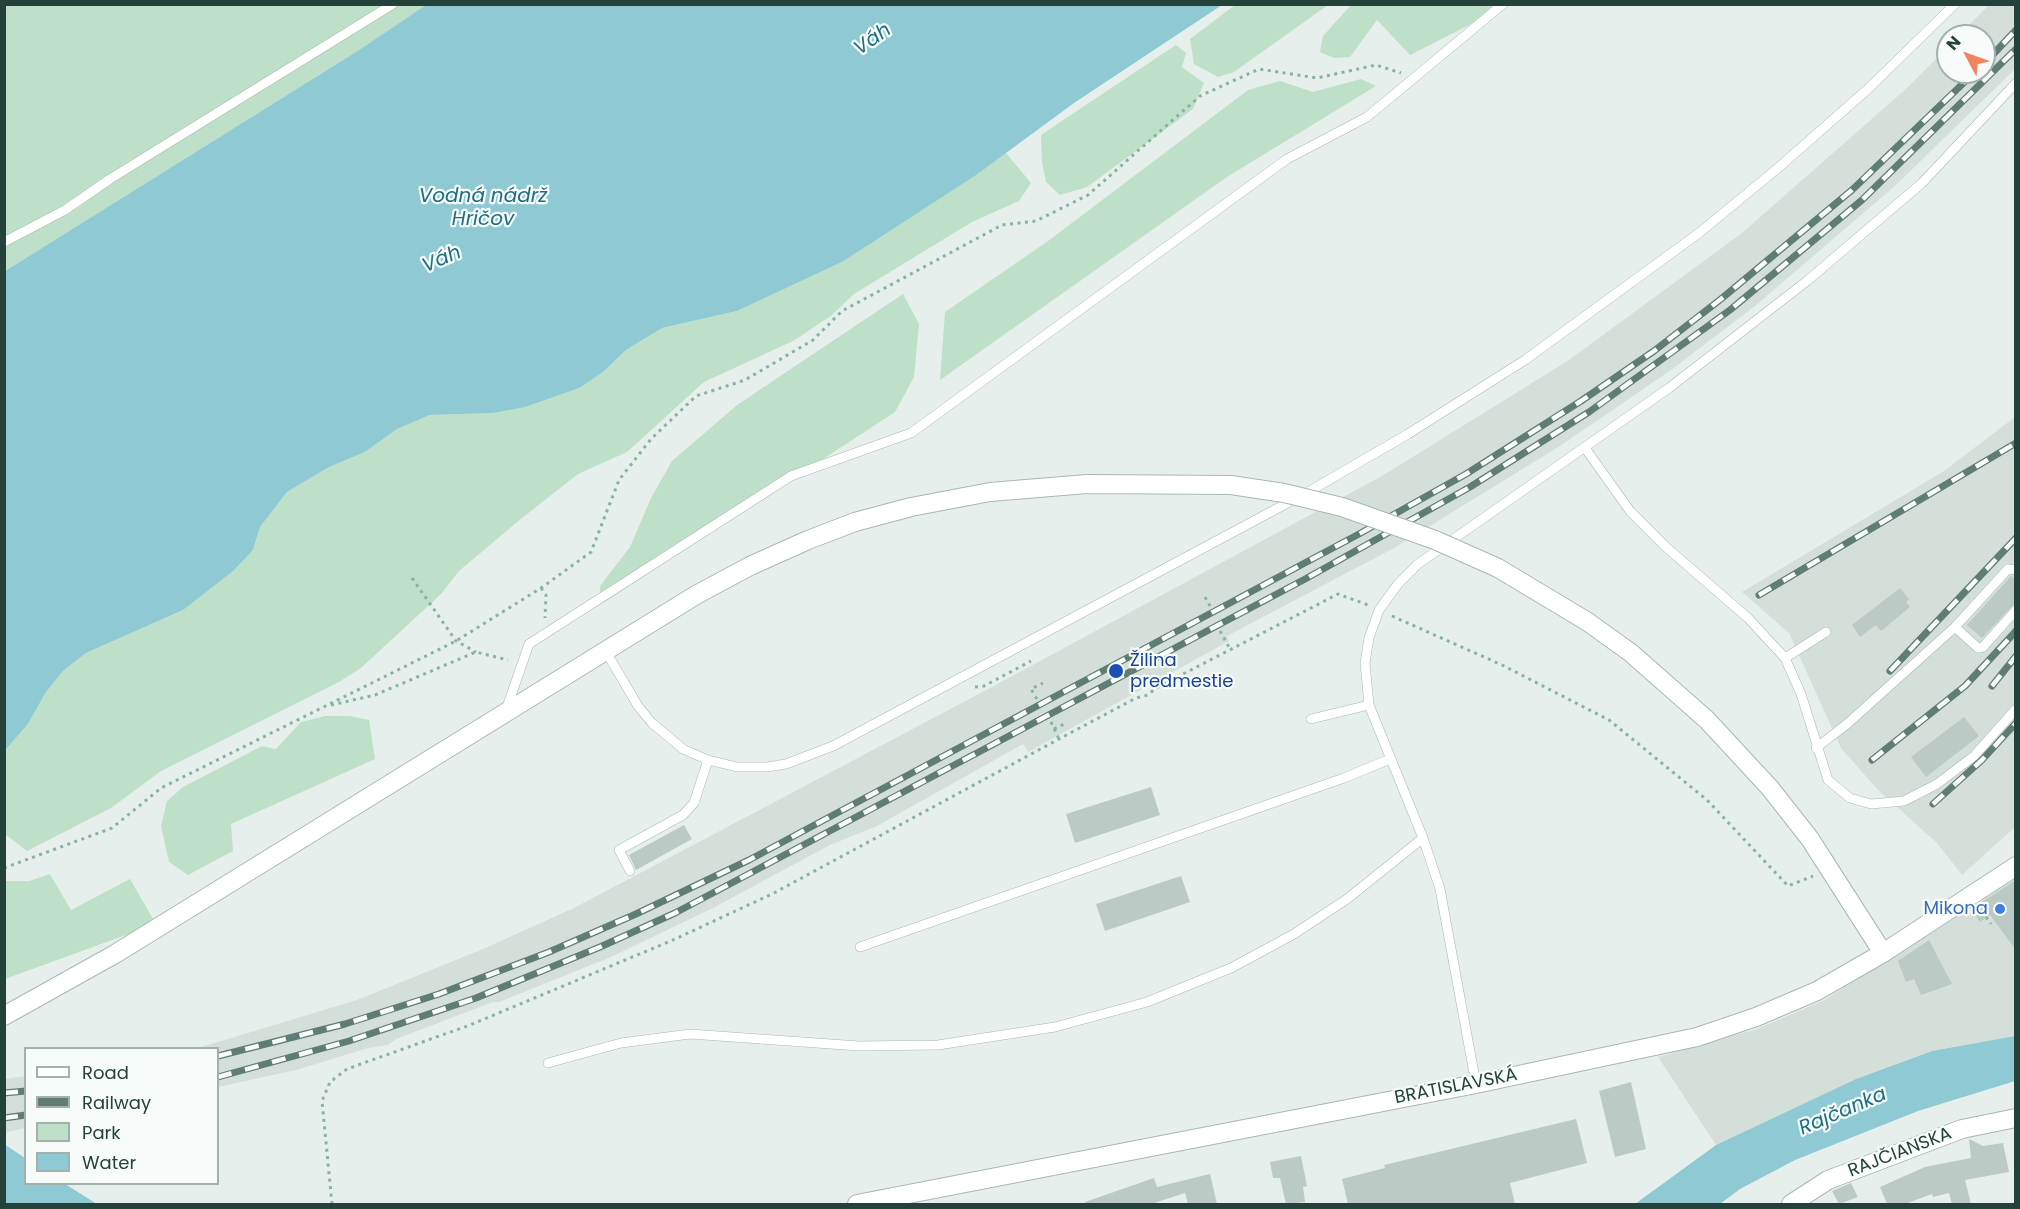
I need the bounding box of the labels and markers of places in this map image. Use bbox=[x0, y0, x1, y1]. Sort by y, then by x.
place label: Žilina predmestie bbox=[1130, 650, 1233, 692]
marker: Žilina predmestie bbox=[1107, 662, 1125, 680]
place label: Mikona bbox=[1924, 898, 1988, 920]
marker: Mikona bbox=[1993, 902, 2007, 916]

